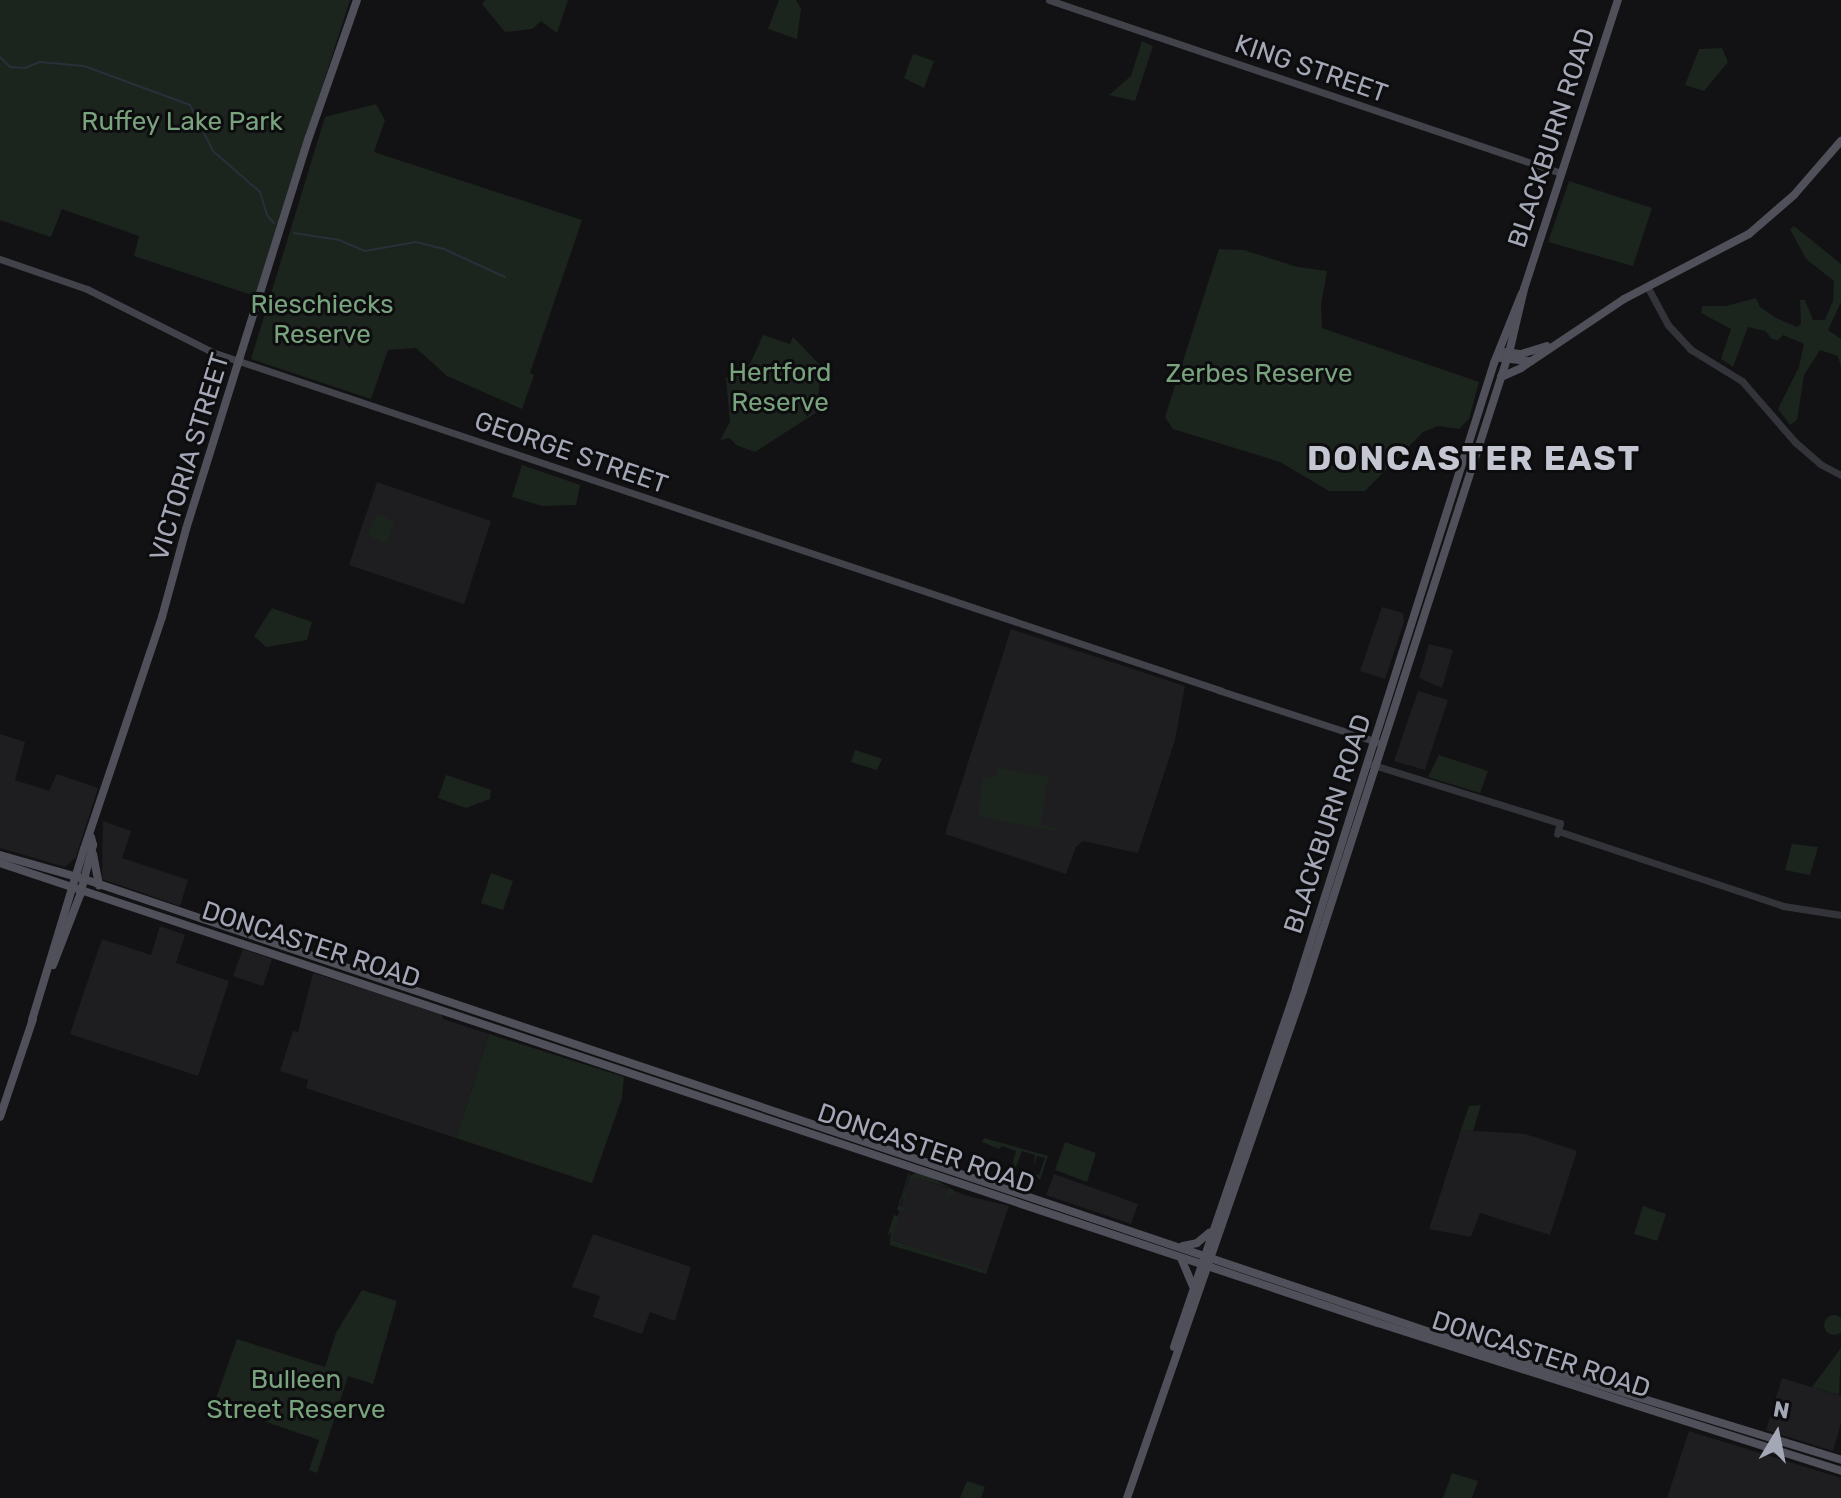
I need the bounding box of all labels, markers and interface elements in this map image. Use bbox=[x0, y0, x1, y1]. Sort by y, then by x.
street label: BLACKBURN ROAD bbox=[1502, 24, 1602, 252]
street label: KING STREET bbox=[1231, 28, 1391, 110]
park label: Ruffey Lake Park bbox=[81, 106, 283, 138]
park label: Rieschiecks Reserve bbox=[251, 289, 393, 350]
street label: VICTORIA STREET bbox=[143, 349, 237, 565]
park label: Hertford Reserve bbox=[729, 357, 831, 418]
park label: Zerbes Reserve bbox=[1166, 358, 1352, 390]
street label: GEORGE STREET bbox=[470, 405, 672, 501]
district label: DONCASTER EAST bbox=[1307, 439, 1641, 479]
street label: BLACKBURN ROAD bbox=[1278, 710, 1378, 938]
street label: DONCASTER ROAD bbox=[198, 895, 424, 995]
street label: DONCASTER ROAD bbox=[813, 1097, 1039, 1201]
street label: DONCASTER ROAD bbox=[1428, 1305, 1654, 1405]
park label: Bulleen Street Reserve bbox=[206, 1364, 386, 1426]
north arrow bbox=[1737, 1394, 1817, 1474]
text: N bbox=[1771, 1395, 1791, 1425]

